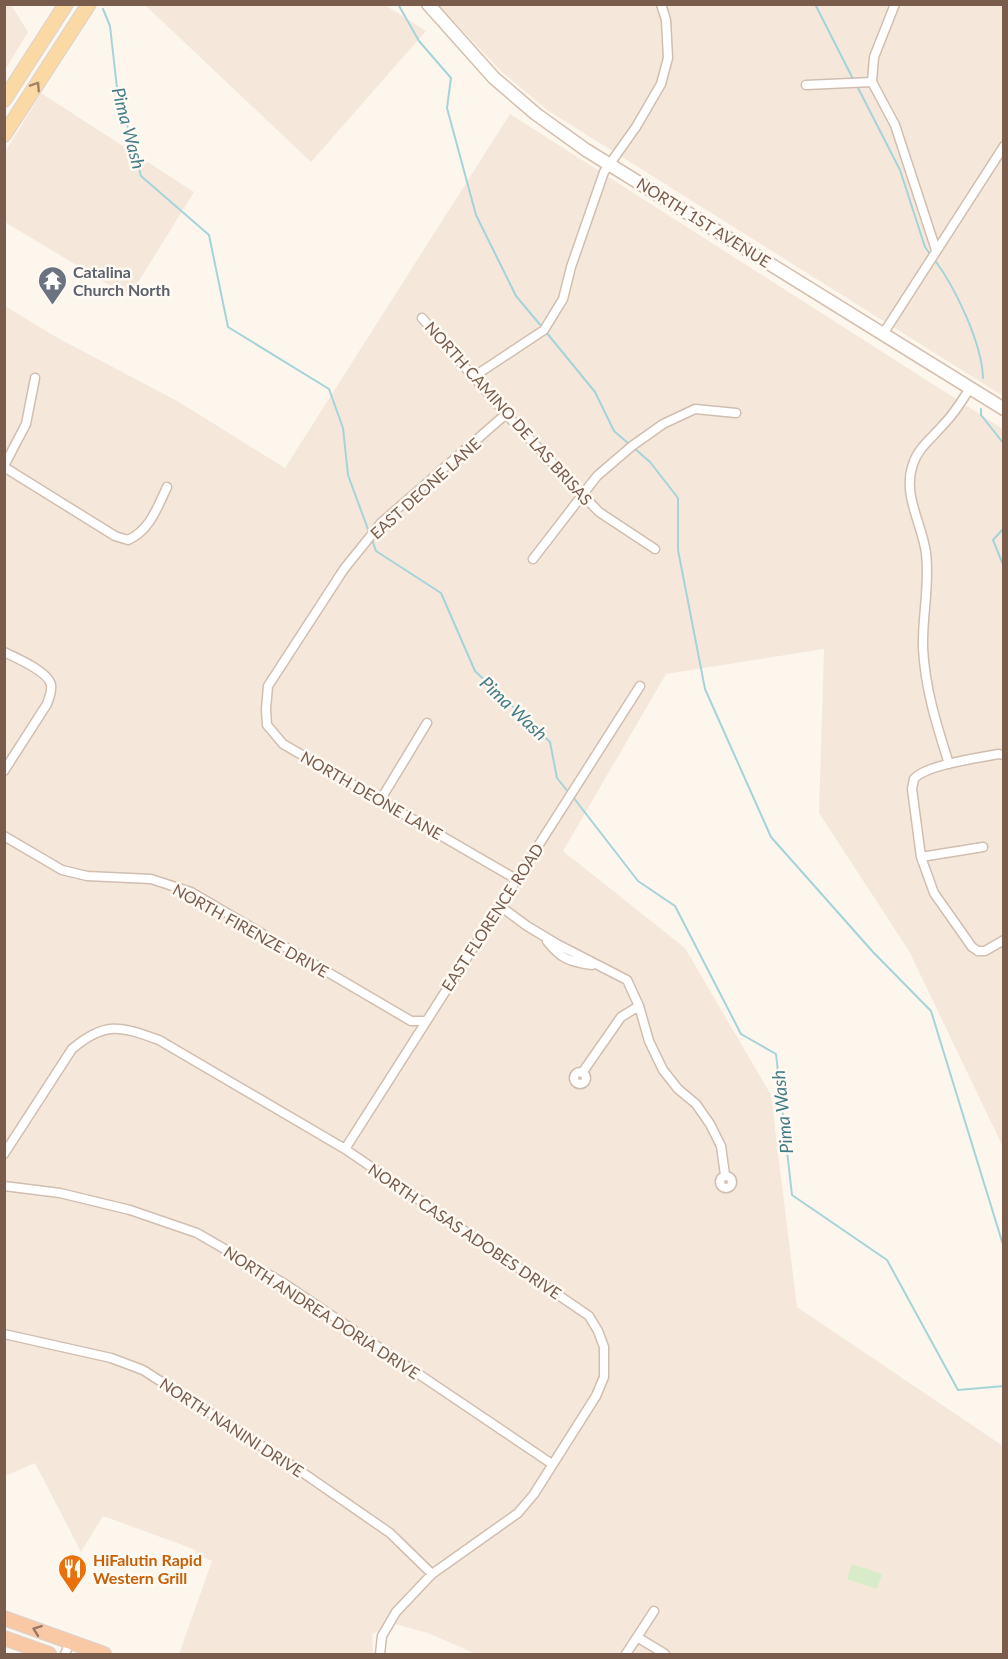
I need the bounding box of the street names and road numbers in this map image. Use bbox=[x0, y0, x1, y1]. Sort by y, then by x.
street label: NORTH 1ST AVENUE bbox=[634, 173, 774, 271]
street label: NORTH CAMINO DE LAS BRISAS bbox=[421, 317, 597, 509]
street label: EAST DEONE LANE bbox=[366, 433, 484, 543]
street label: NORTH DEONE LANE bbox=[298, 747, 446, 843]
street label: EAST FLORENCE ROAD bbox=[437, 840, 547, 994]
street label: NORTH FIRENZE DRIVE bbox=[170, 879, 332, 981]
street label: NORTH CASAS ADOBES DRIVE bbox=[365, 1159, 565, 1303]
street label: NORTH ANDREA DORIA DRIVE bbox=[221, 1242, 423, 1382]
street label: NORTH NANINI DRIVE bbox=[156, 1373, 308, 1481]

